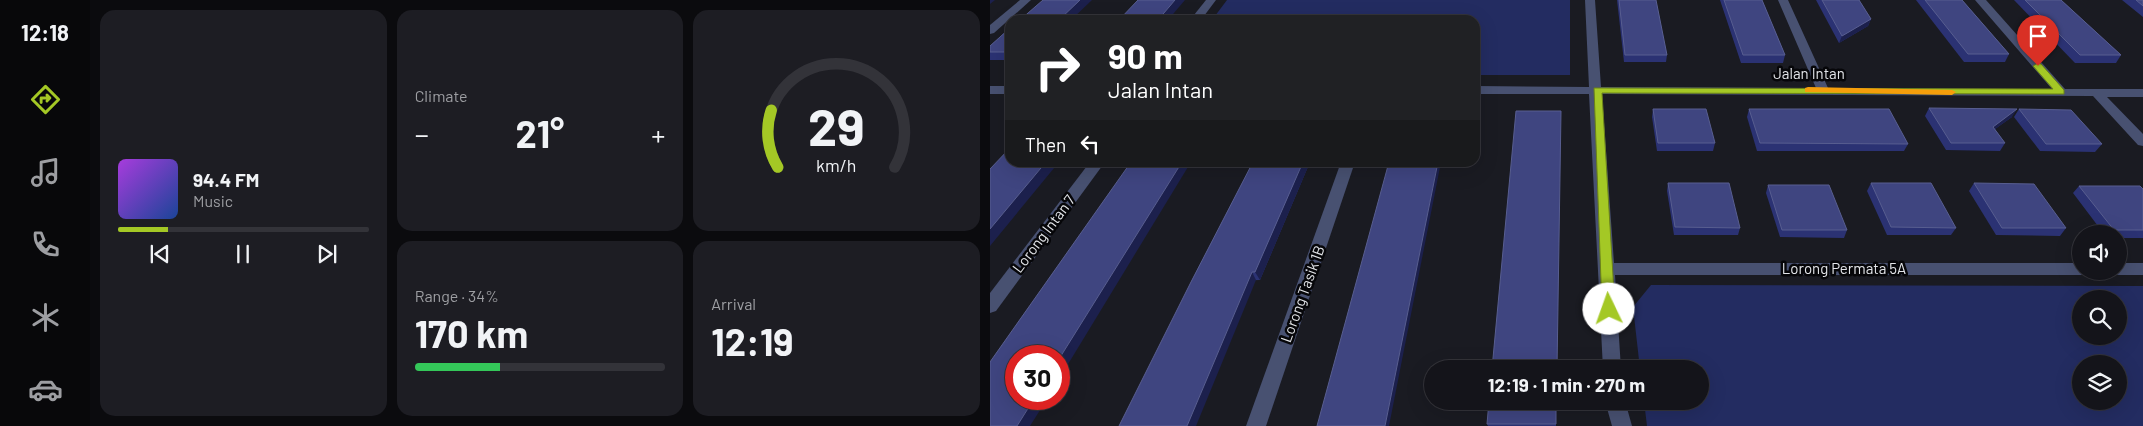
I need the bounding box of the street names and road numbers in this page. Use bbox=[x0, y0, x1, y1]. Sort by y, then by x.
street label: Jalan Intan bbox=[1773, 64, 1845, 82]
street label: Lorong Intan 7 bbox=[1008, 191, 1078, 276]
street label: Lorong Tasik 1B bbox=[1276, 243, 1328, 344]
street label: Lorong Permata 5A bbox=[1782, 259, 1906, 277]

